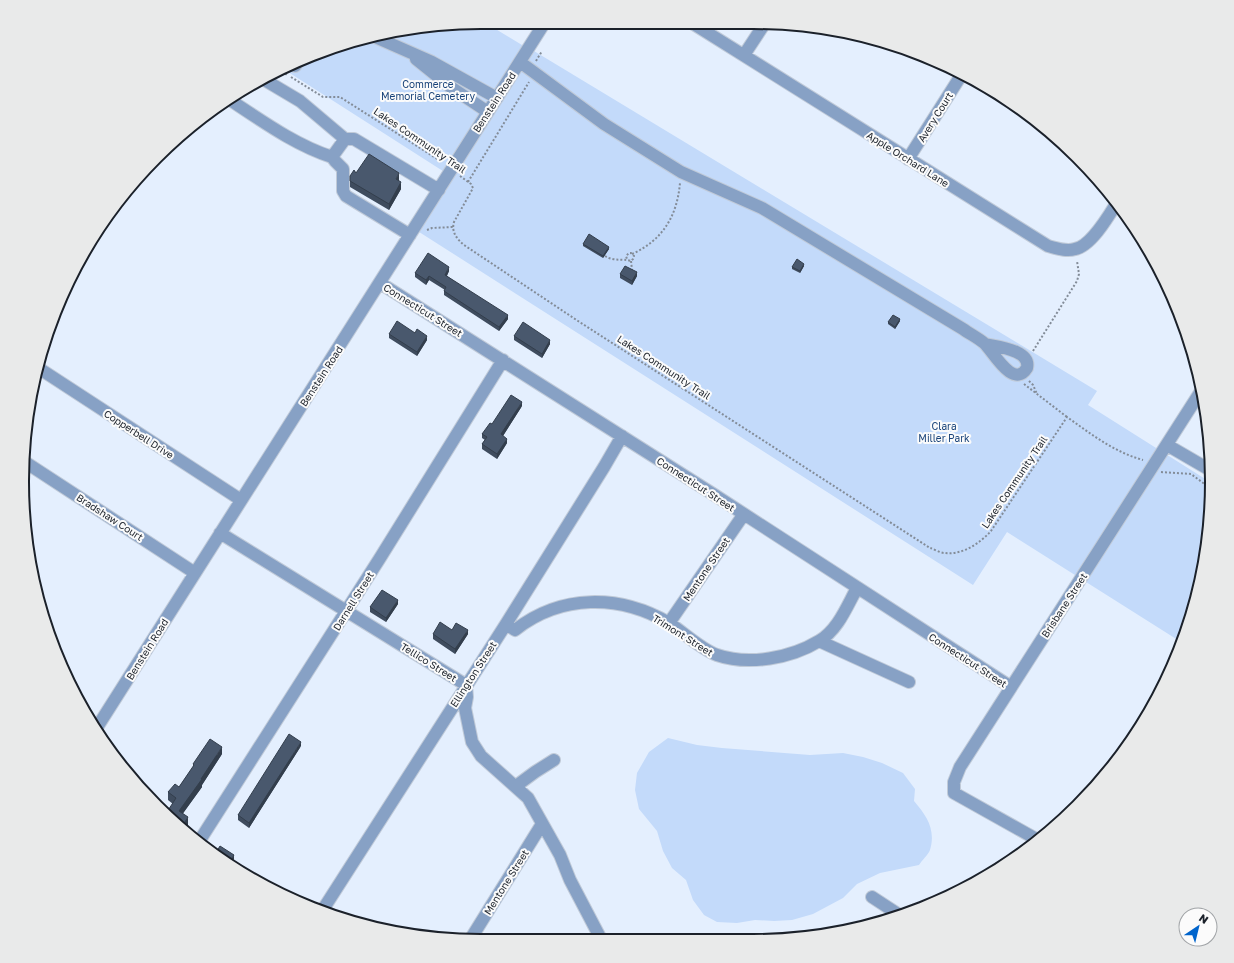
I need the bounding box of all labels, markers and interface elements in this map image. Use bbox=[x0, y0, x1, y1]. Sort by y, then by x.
street label: Benstein Road bbox=[470, 70, 518, 134]
park label: Commerce Memorial Cemetery bbox=[381, 78, 475, 102]
street label: Avery Court bbox=[915, 90, 955, 144]
street label: Lakes Community Trail bbox=[372, 105, 468, 175]
street label: Apple Orchard Lane bbox=[865, 129, 952, 189]
street label: Connecticut Street bbox=[381, 281, 465, 339]
street label: Lakes Community Trail bbox=[615, 332, 713, 402]
street label: Benstein Road bbox=[297, 344, 345, 408]
street label: Copperbell Drive bbox=[102, 407, 176, 461]
park label: Clara Miller Park bbox=[918, 420, 970, 444]
street label: Lakes Community Trail bbox=[979, 434, 1049, 530]
street label: Connecticut Street bbox=[655, 454, 737, 514]
street label: Bradshaw Court bbox=[75, 491, 145, 543]
street label: Mentone Street bbox=[680, 535, 732, 603]
street label: Darnell Street bbox=[330, 569, 376, 633]
street label: Brisbane Street bbox=[1039, 571, 1089, 639]
street label: Trimont Street bbox=[651, 612, 715, 658]
street label: Benstein Road bbox=[123, 616, 171, 682]
street label: Connecticut Street bbox=[927, 630, 1009, 690]
street label: Ellington Street bbox=[447, 639, 499, 709]
street label: Tellico Street bbox=[399, 640, 459, 684]
street label: Mentone Street bbox=[481, 847, 531, 917]
north arrow bbox=[1178, 907, 1218, 947]
text: N bbox=[1197, 911, 1211, 926]

